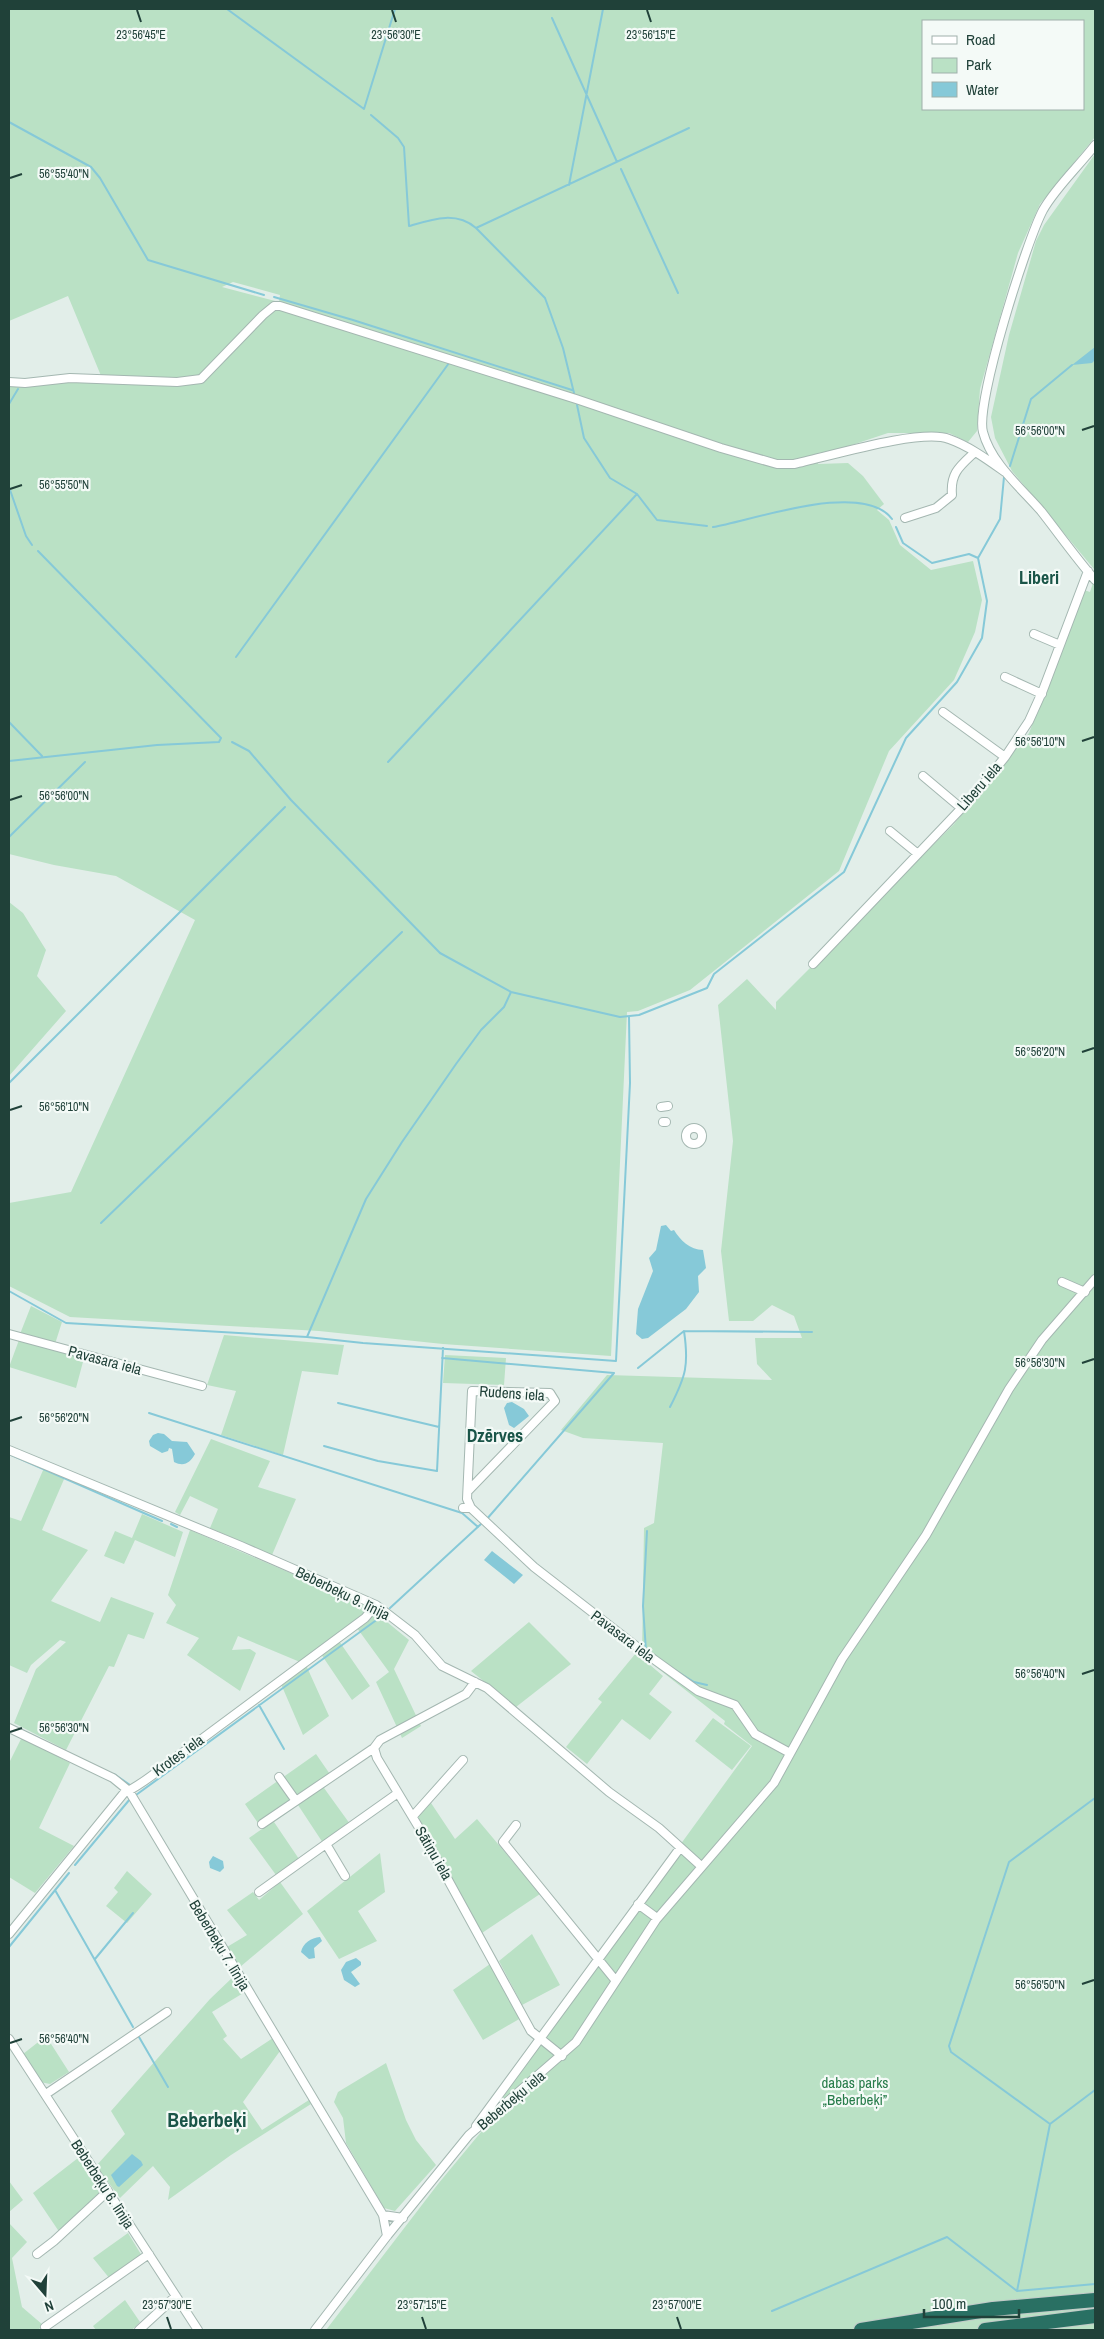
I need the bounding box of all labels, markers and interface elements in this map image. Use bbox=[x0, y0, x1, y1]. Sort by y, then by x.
legend bbox=[922, 20, 1084, 110]
text: 23°56'45"E bbox=[116, 27, 166, 43]
text: 23°56'30"E bbox=[371, 27, 421, 43]
text: 23°56'15"E bbox=[626, 27, 676, 43]
text: Road bbox=[966, 29, 995, 50]
text: Park bbox=[966, 54, 992, 75]
text: Water bbox=[966, 79, 998, 100]
text: 56°55'40"N bbox=[39, 166, 89, 182]
text: 56°56'00"N bbox=[1015, 423, 1065, 439]
text: 56°55'50"N bbox=[39, 477, 89, 493]
district label: Liberi bbox=[1019, 565, 1059, 590]
text: 56°56'10"N bbox=[1015, 734, 1065, 750]
street label: Liberu iela bbox=[952, 757, 1006, 815]
text: 56°56'00"N bbox=[39, 788, 89, 804]
text: 56°56'20"N bbox=[1015, 1044, 1065, 1060]
text: 56°56'10"N bbox=[39, 1099, 89, 1115]
street label: Pavasara iela bbox=[66, 1340, 144, 1380]
text: 56°56'30"N bbox=[1015, 1355, 1065, 1371]
street label: Rudens iela bbox=[479, 1380, 546, 1406]
text: 56°56'20"N bbox=[39, 1410, 89, 1426]
district label: Dzērves bbox=[467, 1423, 523, 1448]
street label: Beberbeķu 9. līnija bbox=[292, 1561, 394, 1625]
street label: Pavasara iela bbox=[587, 1605, 659, 1667]
text: 56°56'40"N bbox=[1015, 1666, 1065, 1682]
text: 56°56'30"N bbox=[39, 1720, 89, 1736]
street label: Krotes iela bbox=[148, 1729, 208, 1781]
street label: Sātiņu iela bbox=[410, 1822, 458, 1884]
street label: Beberbeķu 7. līnija bbox=[185, 1896, 255, 1995]
text: 56°56'50"N bbox=[1015, 1977, 1065, 1993]
text: 56°56'40"N bbox=[39, 2031, 89, 2047]
street label: Beberbeķu iela bbox=[473, 2065, 550, 2135]
park label: dabas parks „Beberbeķi” bbox=[821, 2072, 889, 2110]
district label: Beberbeķi bbox=[167, 2106, 247, 2133]
street label: Beberbeķu 6. līnija bbox=[66, 2135, 140, 2233]
north arrow bbox=[20, 2269, 70, 2319]
scale bar bbox=[924, 2286, 1019, 2318]
text: 100 m bbox=[932, 2293, 966, 2314]
text: N bbox=[42, 2296, 56, 2316]
text: 23°57'30"E bbox=[142, 2297, 192, 2313]
text: 23°57'15"E bbox=[397, 2297, 447, 2313]
text: 23°57'00"E bbox=[652, 2297, 702, 2313]

